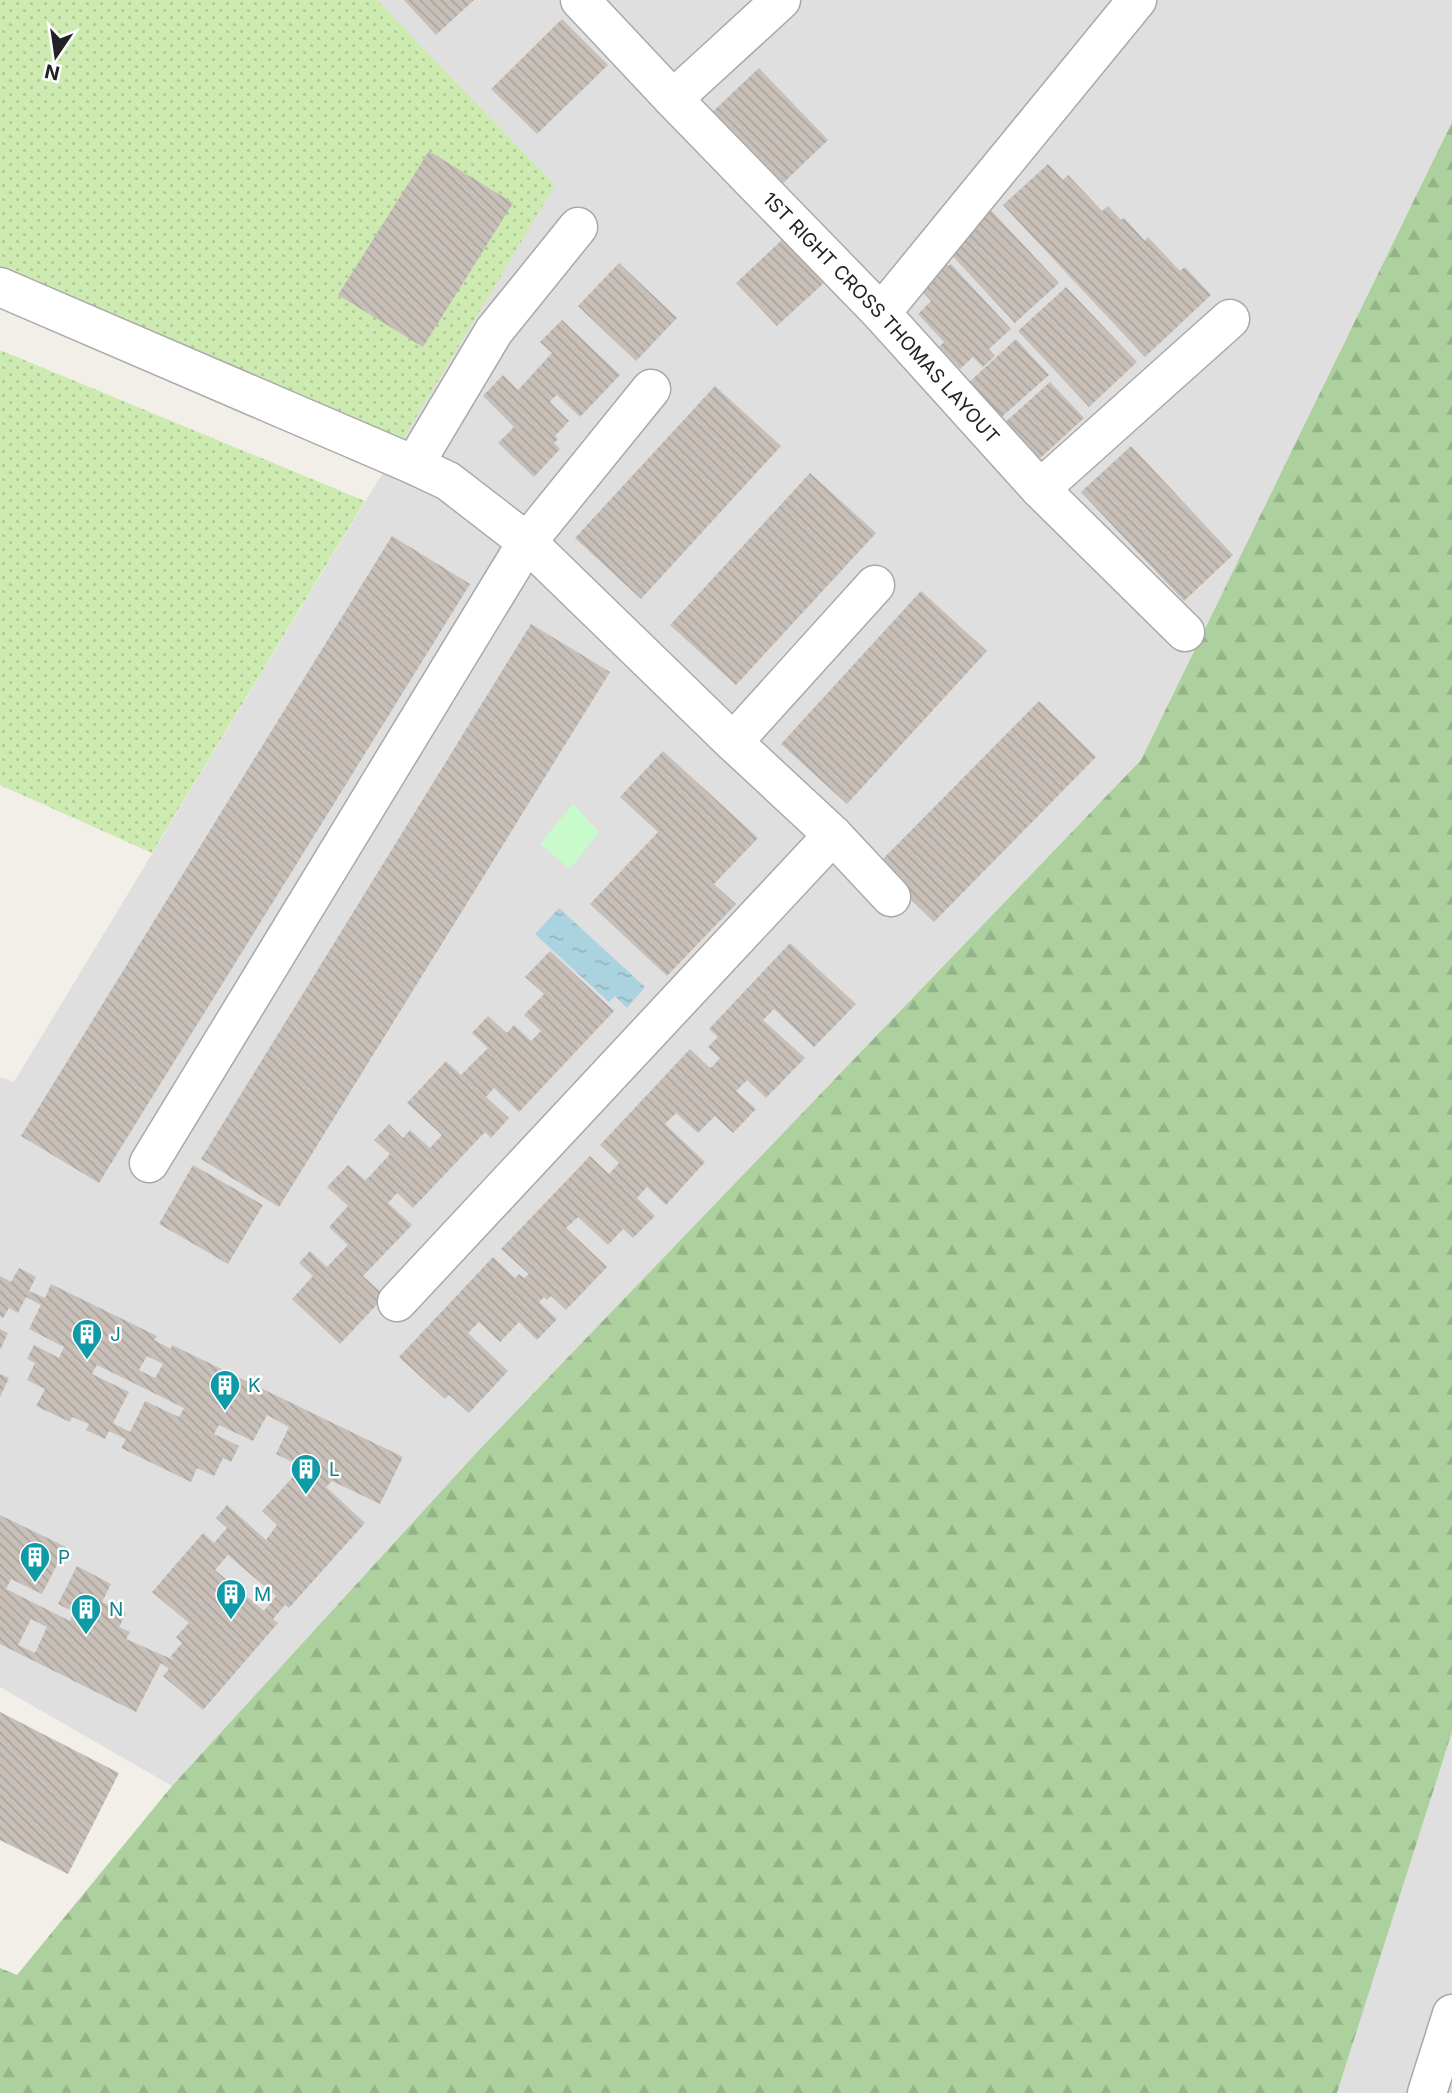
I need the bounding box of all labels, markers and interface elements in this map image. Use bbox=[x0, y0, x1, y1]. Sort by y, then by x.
north arrow bbox=[21, 21, 91, 91]
text: N bbox=[43, 59, 62, 85]
street label: 1ST RIGHT CROSS THOMAS LAYOUT bbox=[758, 187, 1005, 448]
building icon: J bbox=[70, 1317, 104, 1361]
place label: J bbox=[110, 1323, 121, 1346]
building icon: K bbox=[208, 1368, 242, 1412]
place label: K bbox=[248, 1374, 261, 1397]
building icon: L bbox=[289, 1452, 323, 1496]
place label: L bbox=[329, 1458, 340, 1481]
building icon: P bbox=[18, 1540, 52, 1584]
place label: P bbox=[58, 1546, 70, 1569]
building icon: M bbox=[214, 1577, 248, 1621]
place label: M bbox=[254, 1583, 271, 1606]
building icon: N bbox=[69, 1592, 103, 1636]
place label: N bbox=[109, 1598, 123, 1621]

